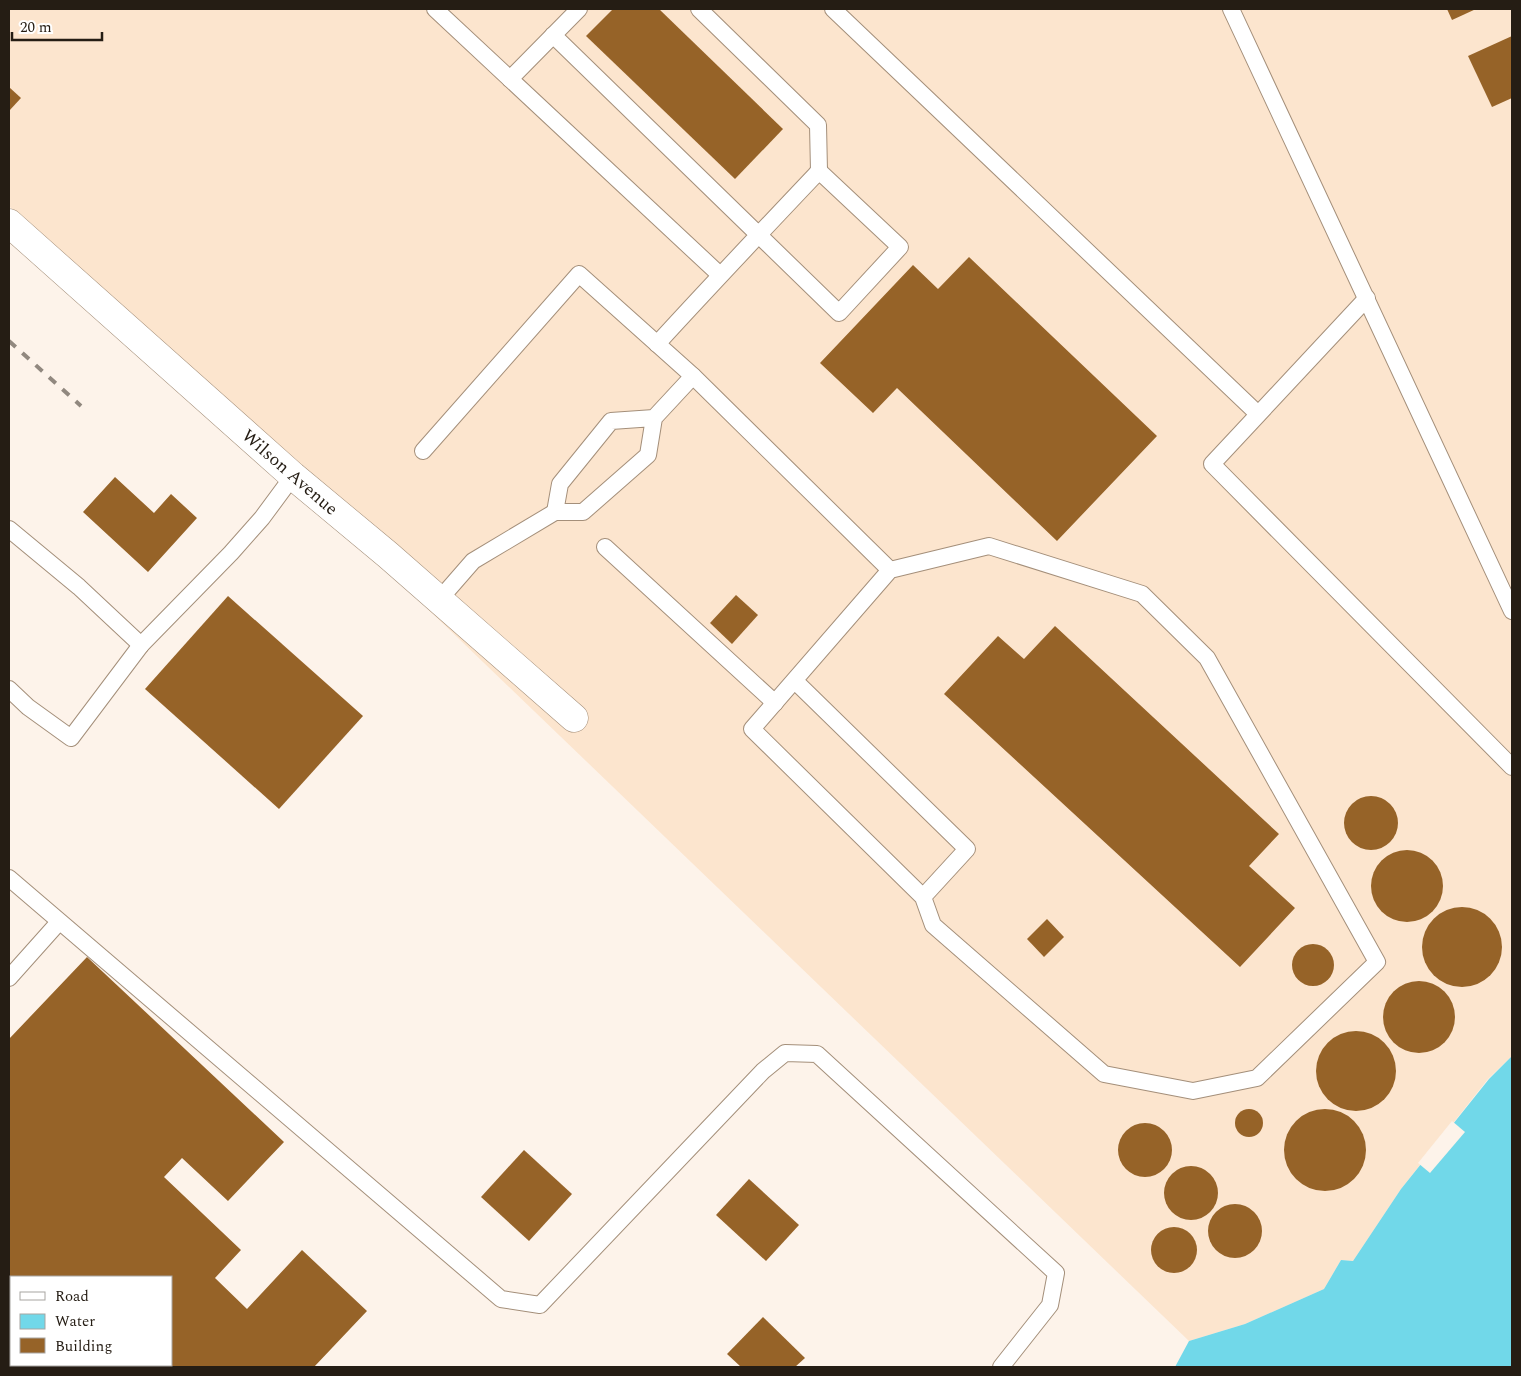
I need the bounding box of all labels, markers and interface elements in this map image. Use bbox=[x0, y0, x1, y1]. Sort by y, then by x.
scale bar bbox=[12, 10, 102, 42]
text: 20 m bbox=[20, 16, 52, 39]
street label: Wilson Avenue bbox=[235, 423, 344, 522]
legend bbox=[10, 1276, 172, 1366]
text: Road bbox=[55, 1285, 89, 1308]
text: Water bbox=[55, 1310, 95, 1333]
text: Building bbox=[55, 1335, 112, 1358]

